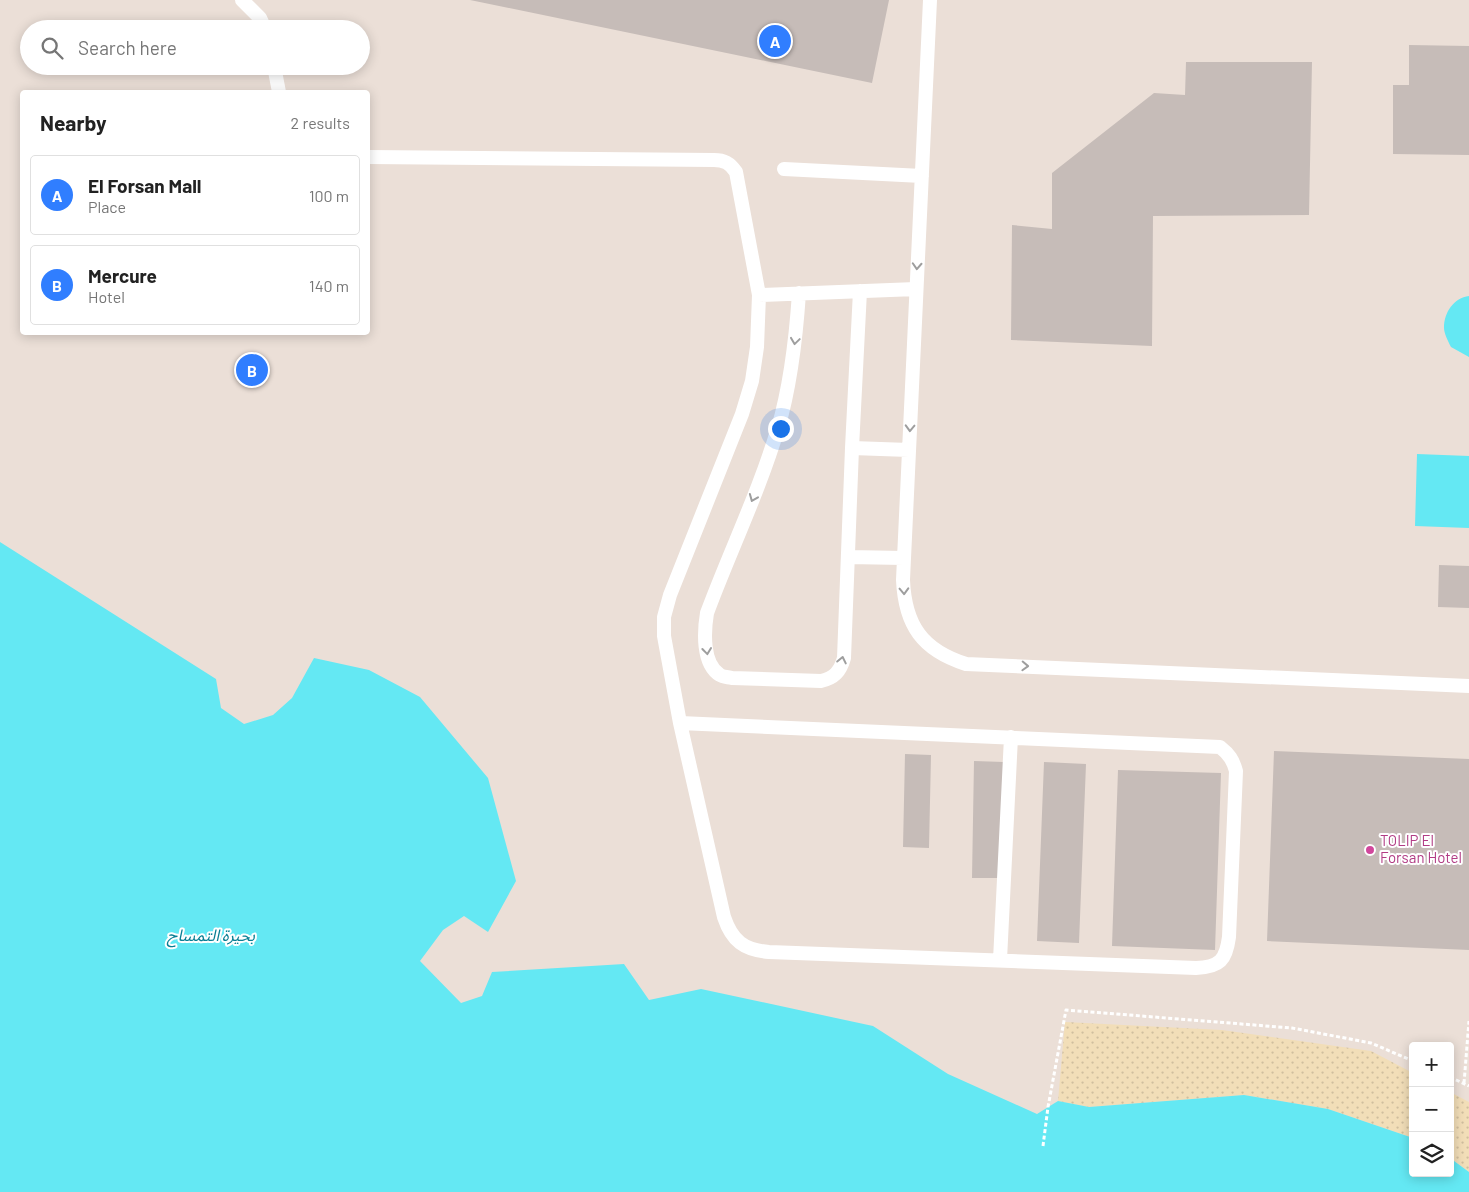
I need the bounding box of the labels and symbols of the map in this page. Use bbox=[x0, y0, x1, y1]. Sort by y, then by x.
pin: A bbox=[759, 22, 791, 60]
one-way arrow bbox=[912, 262, 922, 270]
one-way arrow bbox=[790, 338, 801, 346]
pin: B bbox=[236, 351, 268, 389]
your location bbox=[768, 416, 794, 442]
one-way arrow bbox=[905, 425, 915, 433]
one-way arrow bbox=[749, 493, 760, 502]
one-way arrow bbox=[899, 587, 909, 595]
one-way arrow bbox=[701, 648, 712, 656]
one-way arrow bbox=[836, 656, 847, 665]
one-way arrow bbox=[1021, 661, 1029, 672]
place label: TOLIP El Forsan Hotel bbox=[1380, 831, 1462, 866]
marker: TOLIP El Forsan Hotel bbox=[1364, 844, 1376, 856]
water label: بحيرة التمساح bbox=[166, 925, 255, 948]

